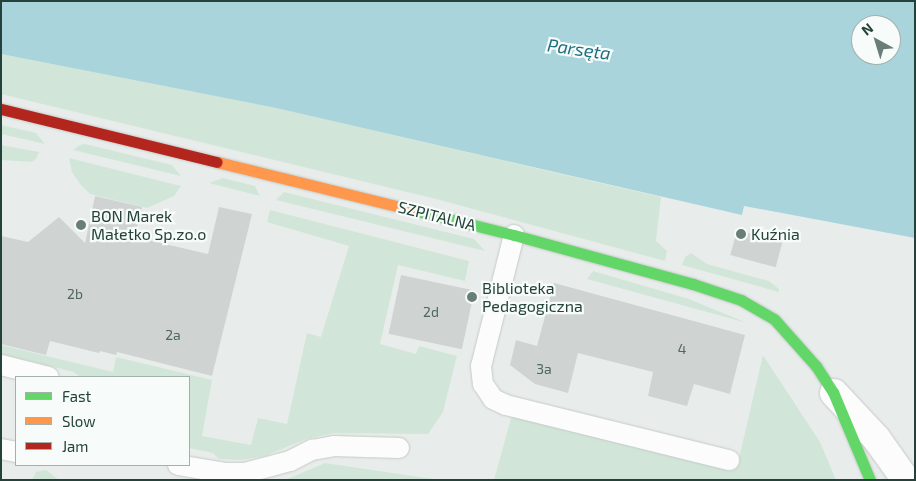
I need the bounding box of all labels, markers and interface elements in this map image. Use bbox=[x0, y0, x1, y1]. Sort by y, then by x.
north arrow bbox=[851, 15, 901, 65]
text: N bbox=[858, 19, 876, 39]
water label: Parsęta bbox=[546, 34, 612, 64]
street label: SZPITALNA bbox=[396, 197, 478, 235]
place label: BON Marek Małetko Sp.zo.o bbox=[91, 206, 206, 244]
marker: BON Marek Małetko Sp.zo.o bbox=[75, 219, 87, 231]
place label: Kuźnia bbox=[751, 224, 800, 244]
marker: Kuźnia bbox=[735, 228, 747, 240]
place label: Biblioteka Pedagogiczna bbox=[482, 278, 583, 316]
house number: 2b bbox=[67, 286, 83, 302]
marker: Biblioteka Pedagogiczna bbox=[466, 291, 478, 303]
house number: 2d bbox=[423, 304, 439, 320]
house number: 2a bbox=[165, 327, 181, 343]
house number: 4 bbox=[678, 341, 686, 357]
house number: 3a bbox=[536, 361, 552, 377]
legend bbox=[15, 376, 190, 466]
text: Fast bbox=[62, 387, 91, 405]
text: Slow bbox=[62, 412, 96, 430]
text: Jam bbox=[62, 437, 88, 455]

